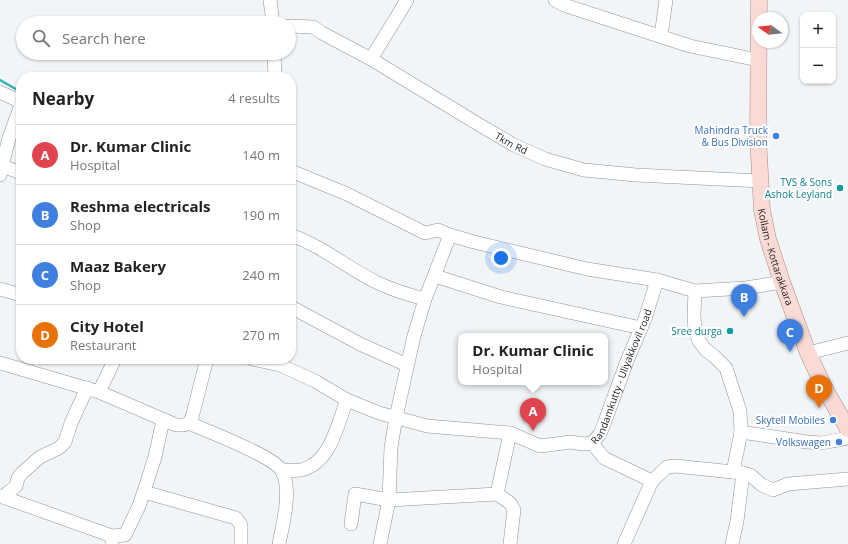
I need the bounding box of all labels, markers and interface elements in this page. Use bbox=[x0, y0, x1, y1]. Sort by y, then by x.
north arrow bbox=[752, 12, 788, 48]
map controls bbox=[800, 12, 836, 84]
button: + bbox=[800, 12, 836, 48]
search box bbox=[16, 16, 296, 60]
icon: search bbox=[30, 27, 52, 49]
text: Search here bbox=[62, 28, 146, 48]
button: − bbox=[800, 48, 836, 84]
text: Nearby bbox=[32, 87, 94, 110]
text: 4 results bbox=[228, 89, 280, 107]
place label: Mahindra Truck & Bus Division bbox=[695, 123, 769, 149]
street label: Tkm Rd bbox=[493, 129, 530, 157]
marker: Mahindra Truck & Bus Division bbox=[771, 131, 781, 141]
text: Dr. Kumar Clinic bbox=[70, 136, 191, 156]
text: A bbox=[41, 146, 49, 164]
text: 140 m bbox=[242, 146, 280, 164]
text: Hospital bbox=[70, 156, 120, 174]
place label: TVS & Sons Ashok Leyland bbox=[765, 175, 832, 201]
marker: TVS & Sons Ashok Leyland bbox=[835, 183, 845, 193]
text: Reshma electricals bbox=[70, 196, 211, 216]
text: B bbox=[41, 206, 49, 224]
text: 190 m bbox=[242, 206, 280, 224]
street label: Kollam - Kottarakkara bbox=[755, 207, 797, 307]
text: Shop bbox=[70, 216, 101, 234]
your location bbox=[491, 248, 511, 268]
text: Maaz Bakery bbox=[70, 256, 166, 276]
text: C bbox=[41, 266, 49, 284]
text: 240 m bbox=[242, 266, 280, 284]
text: Shop bbox=[70, 276, 101, 294]
pin: B bbox=[731, 284, 757, 317]
street label: Randamkutty - Uliyakkovil road bbox=[587, 307, 655, 447]
text: City Hotel bbox=[70, 316, 144, 336]
pin: C bbox=[777, 319, 803, 352]
place label: Sree durga bbox=[671, 324, 722, 338]
text: D bbox=[40, 326, 50, 344]
text: 270 m bbox=[242, 326, 280, 344]
marker: Sree durga bbox=[725, 326, 735, 336]
popup bbox=[458, 333, 608, 385]
text: Restaurant bbox=[70, 336, 137, 354]
text: Dr. Kumar Clinic bbox=[472, 340, 594, 360]
text: Hospital bbox=[472, 360, 522, 378]
pin: D bbox=[806, 375, 832, 408]
pin: A bbox=[520, 398, 546, 431]
place label: Skytell Mobiles bbox=[756, 413, 825, 427]
marker: Skytell Mobiles bbox=[828, 415, 838, 425]
place label: Volkswagen bbox=[776, 435, 831, 449]
marker: Volkswagen bbox=[834, 437, 844, 447]

